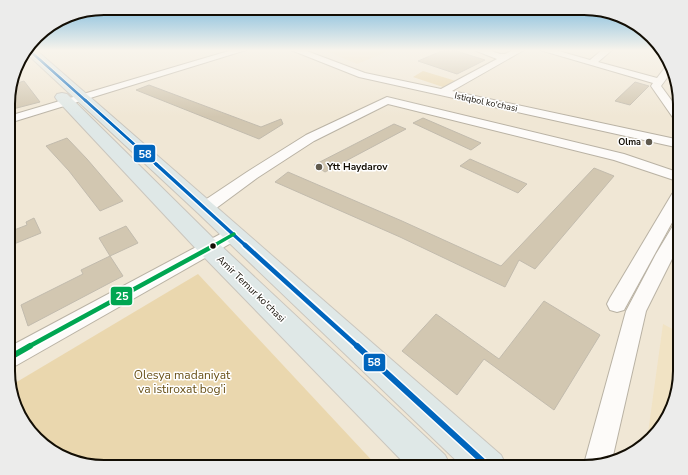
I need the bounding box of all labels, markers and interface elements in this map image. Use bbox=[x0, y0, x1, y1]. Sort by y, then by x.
street label: Istiqbol ko'chasi bbox=[453, 89, 519, 115]
place label: Olma bbox=[618, 136, 641, 148]
marker: Olma bbox=[644, 137, 654, 147]
line badge: 58 bbox=[133, 144, 156, 163]
text: 58 bbox=[138, 147, 152, 162]
place label: Ytt Haydarov bbox=[326, 160, 388, 174]
marker: Ytt Haydarov bbox=[314, 162, 324, 172]
unlabelled marker bbox=[208, 241, 218, 251]
street label: Amir Temur ko'chasi bbox=[214, 252, 288, 326]
line badge: 25 bbox=[110, 286, 133, 306]
text: 25 bbox=[115, 289, 129, 304]
line badge: 58 bbox=[363, 353, 386, 372]
text: 58 bbox=[367, 355, 381, 370]
park label: Olesya madaniyat va istiroxat bog'i bbox=[134, 367, 231, 397]

